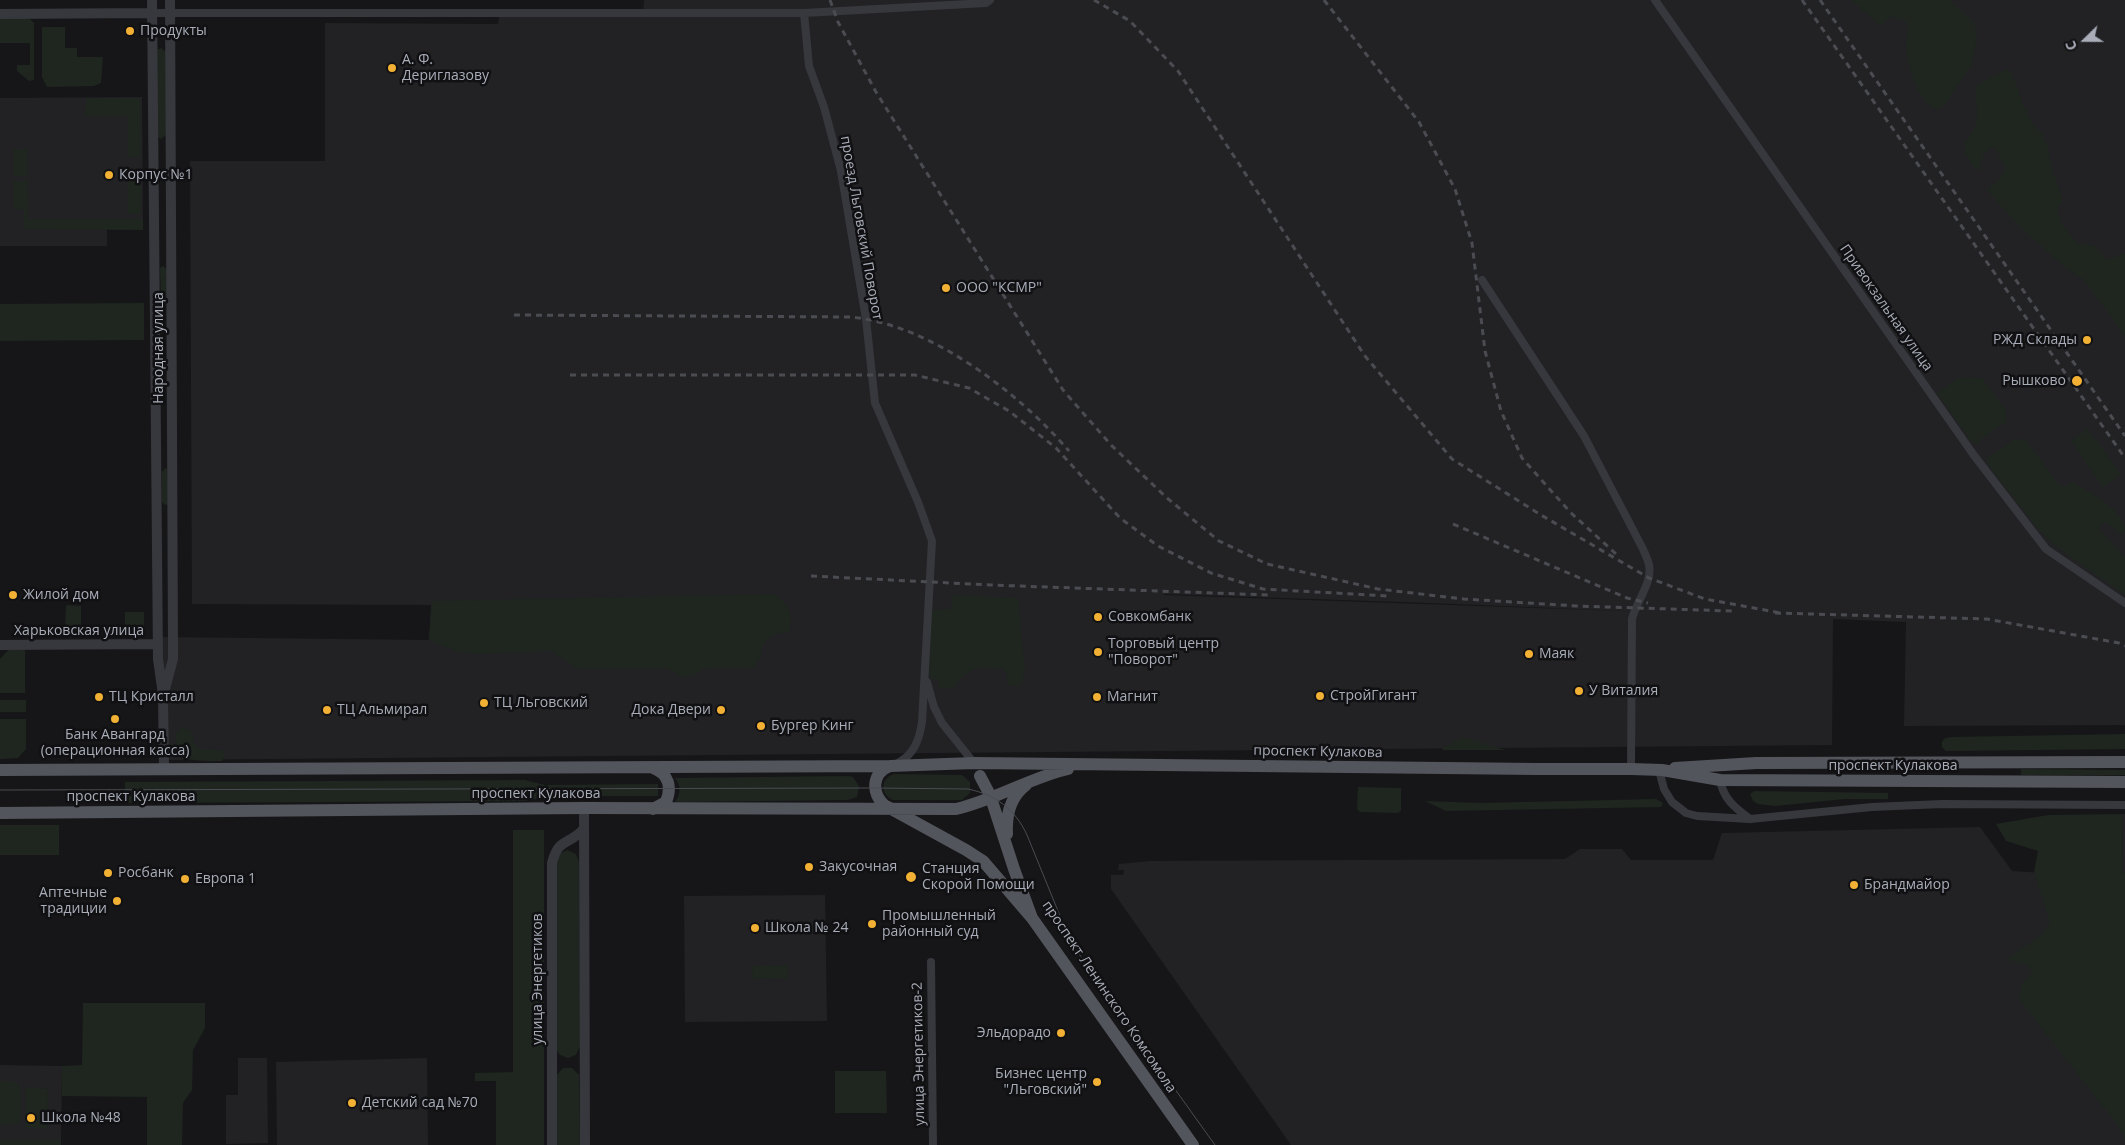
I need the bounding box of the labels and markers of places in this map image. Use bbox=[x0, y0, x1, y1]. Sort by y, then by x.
place label: Продукты bbox=[140, 23, 207, 39]
marker: Продукты bbox=[124, 25, 136, 37]
place label: А. Ф. Дериглазову bbox=[402, 52, 489, 84]
marker: А. Ф. Дериглазову bbox=[386, 62, 398, 74]
place label: Корпус №1 bbox=[119, 167, 193, 183]
marker: Корпус №1 bbox=[103, 169, 115, 181]
place label: ООО "КСМР" bbox=[956, 280, 1042, 296]
marker: ООО "КСМР" bbox=[940, 282, 952, 294]
place label: РЖД Склады bbox=[1993, 332, 2077, 348]
marker: РЖД Склады bbox=[2081, 334, 2093, 346]
place label: Рышково bbox=[2002, 373, 2066, 389]
marker: Рышково bbox=[2070, 374, 2084, 388]
place label: Жилой дом bbox=[23, 587, 99, 603]
marker: Жилой дом bbox=[7, 589, 19, 601]
place label: Совкомбанк bbox=[1108, 609, 1191, 625]
marker: Совкомбанк bbox=[1092, 611, 1104, 623]
place label: Торговый центр "Поворот" bbox=[1108, 636, 1219, 669]
marker: Торговый центр "Поворот" bbox=[1092, 646, 1104, 658]
place label: Маяк bbox=[1539, 646, 1574, 662]
marker: Маяк bbox=[1523, 648, 1535, 660]
place label: У Виталия bbox=[1589, 683, 1658, 699]
marker: У Виталия bbox=[1573, 685, 1585, 697]
place label: СтройГигант bbox=[1330, 688, 1417, 704]
place label: ТЦ Кристалл bbox=[109, 689, 194, 705]
place label: Магнит bbox=[1107, 689, 1158, 705]
marker: СтройГигант bbox=[1314, 690, 1326, 702]
marker: ТЦ Кристалл bbox=[93, 691, 105, 703]
marker: Магнит bbox=[1091, 691, 1103, 703]
place label: ТЦ Льговский bbox=[494, 695, 588, 711]
marker: ТЦ Льговский bbox=[478, 697, 490, 709]
place label: ТЦ Альмирал bbox=[337, 702, 427, 718]
place label: Дока Двери bbox=[631, 702, 711, 718]
marker: ТЦ Альмирал bbox=[321, 704, 333, 716]
marker: Дока Двери bbox=[715, 704, 727, 716]
marker: Банк Авангард (операционная касса) bbox=[109, 713, 121, 725]
place label: Бургер Кинг bbox=[771, 718, 854, 734]
marker: Бургер Кинг bbox=[755, 720, 767, 732]
place label: Банк Авангард (операционная касса) bbox=[41, 727, 189, 760]
place label: Закусочная bbox=[819, 859, 897, 875]
marker: Закусочная bbox=[803, 861, 815, 873]
place label: Станция Скорой Помощи bbox=[922, 861, 1035, 894]
place label: Росбанк bbox=[118, 865, 174, 881]
marker: Росбанк bbox=[102, 867, 114, 879]
marker: Станция Скорой Помощи bbox=[904, 870, 918, 884]
place label: Европа 1 bbox=[195, 871, 256, 887]
marker: Европа 1 bbox=[179, 873, 191, 885]
place label: Брандмайор bbox=[1864, 877, 1950, 893]
marker: Брандмайор bbox=[1848, 879, 1860, 891]
place label: Аптечные традиции bbox=[39, 885, 107, 918]
marker: Аптечные традиции bbox=[111, 895, 123, 907]
place label: Промышленный районный суд bbox=[882, 908, 996, 940]
marker: Промышленный районный суд bbox=[866, 918, 878, 930]
place label: Школа № 24 bbox=[765, 920, 848, 936]
marker: Школа № 24 bbox=[749, 922, 761, 934]
place label: Эльдорадо bbox=[977, 1025, 1051, 1041]
marker: Эльдорадо bbox=[1055, 1027, 1067, 1039]
place label: Бизнес центр "Льговский" bbox=[995, 1066, 1087, 1098]
marker: Бизнес центр "Льговский" bbox=[1091, 1076, 1103, 1088]
place label: Детский сад №70 bbox=[362, 1095, 478, 1111]
marker: Детский сад №70 bbox=[346, 1097, 358, 1109]
place label: Школа №48 bbox=[41, 1110, 121, 1126]
marker: Школа №48 bbox=[25, 1112, 37, 1124]

